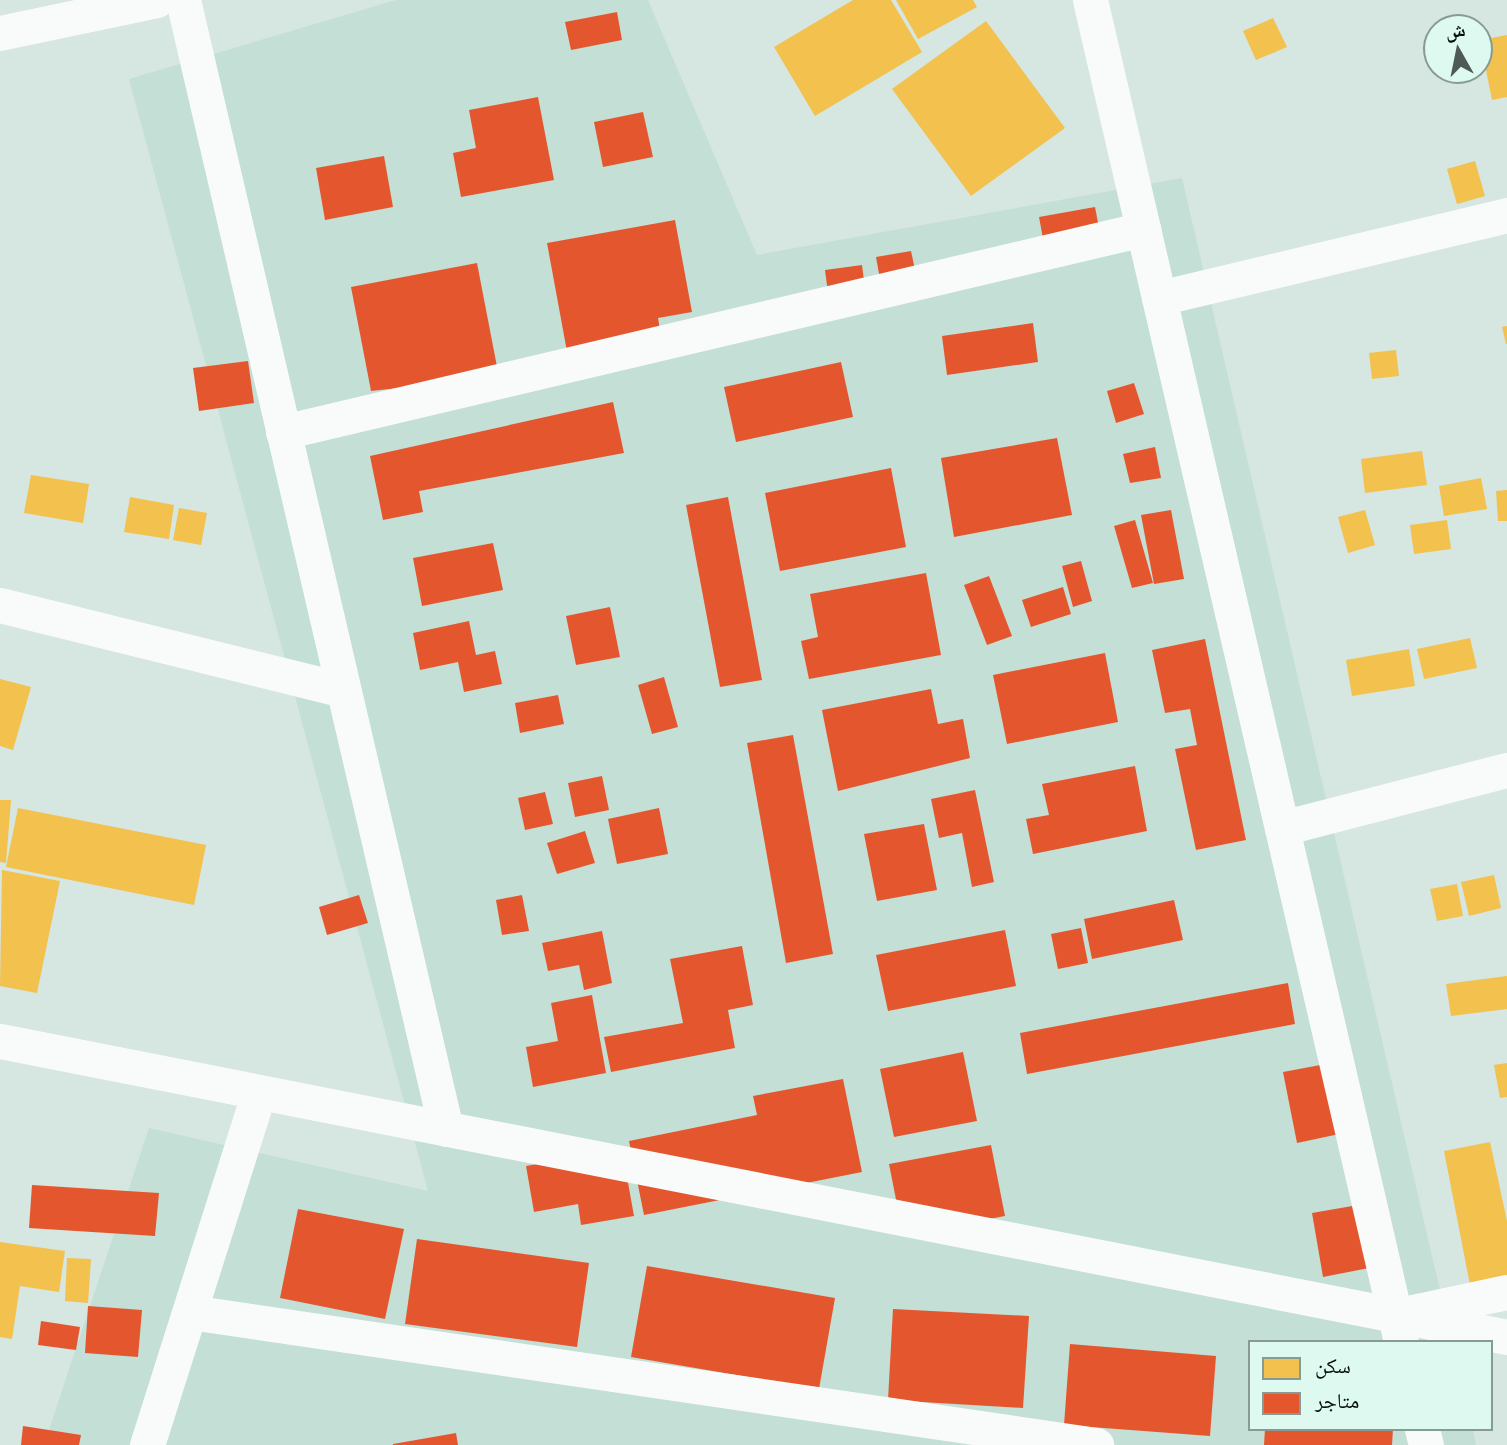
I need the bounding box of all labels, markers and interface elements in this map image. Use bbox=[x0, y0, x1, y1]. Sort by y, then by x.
north arrow bbox=[1423, 14, 1493, 84]
text: ش bbox=[1443, 16, 1467, 45]
legend bbox=[1248, 1340, 1493, 1431]
text: سكن bbox=[1315, 1351, 1351, 1379]
text: متاجر bbox=[1315, 1386, 1359, 1414]

